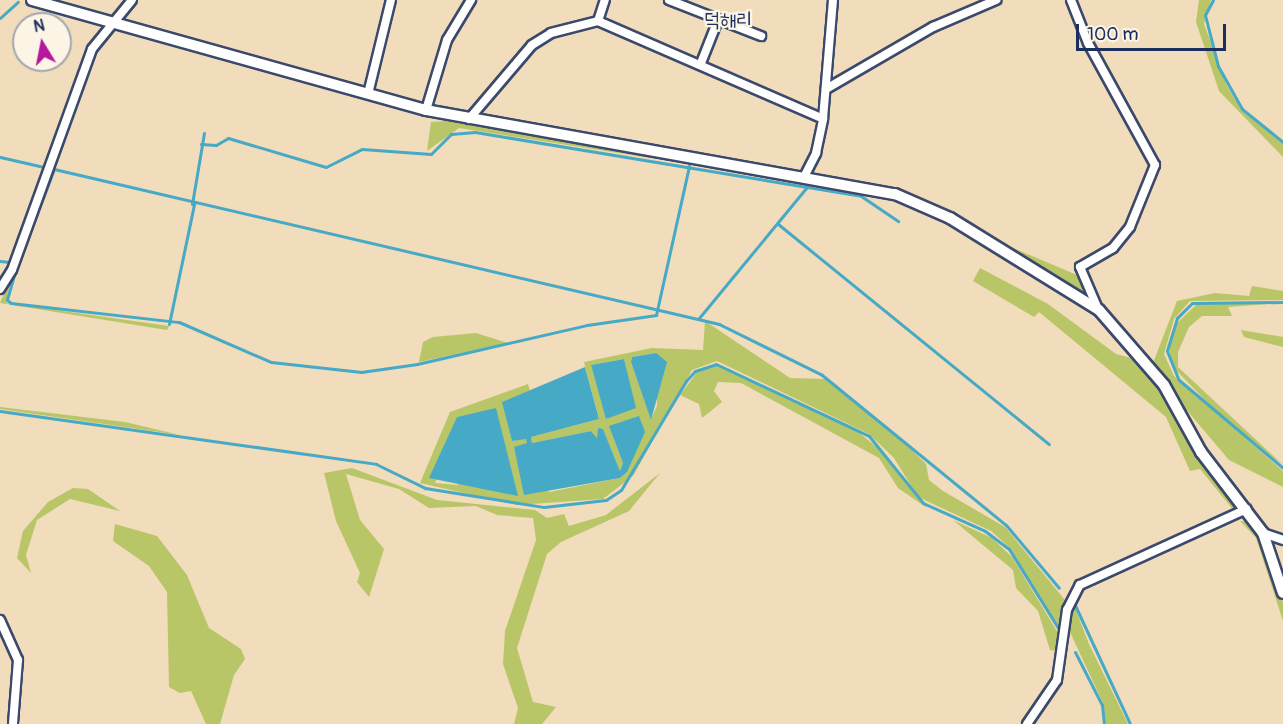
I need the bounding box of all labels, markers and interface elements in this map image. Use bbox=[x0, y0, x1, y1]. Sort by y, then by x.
district label: 덕해리 bbox=[704, 7, 752, 31]
north arrow bbox=[12, 12, 72, 72]
scale bar bbox=[1079, 12, 1229, 50]
text: N bbox=[32, 15, 46, 37]
text: 100 m bbox=[1087, 23, 1139, 46]

